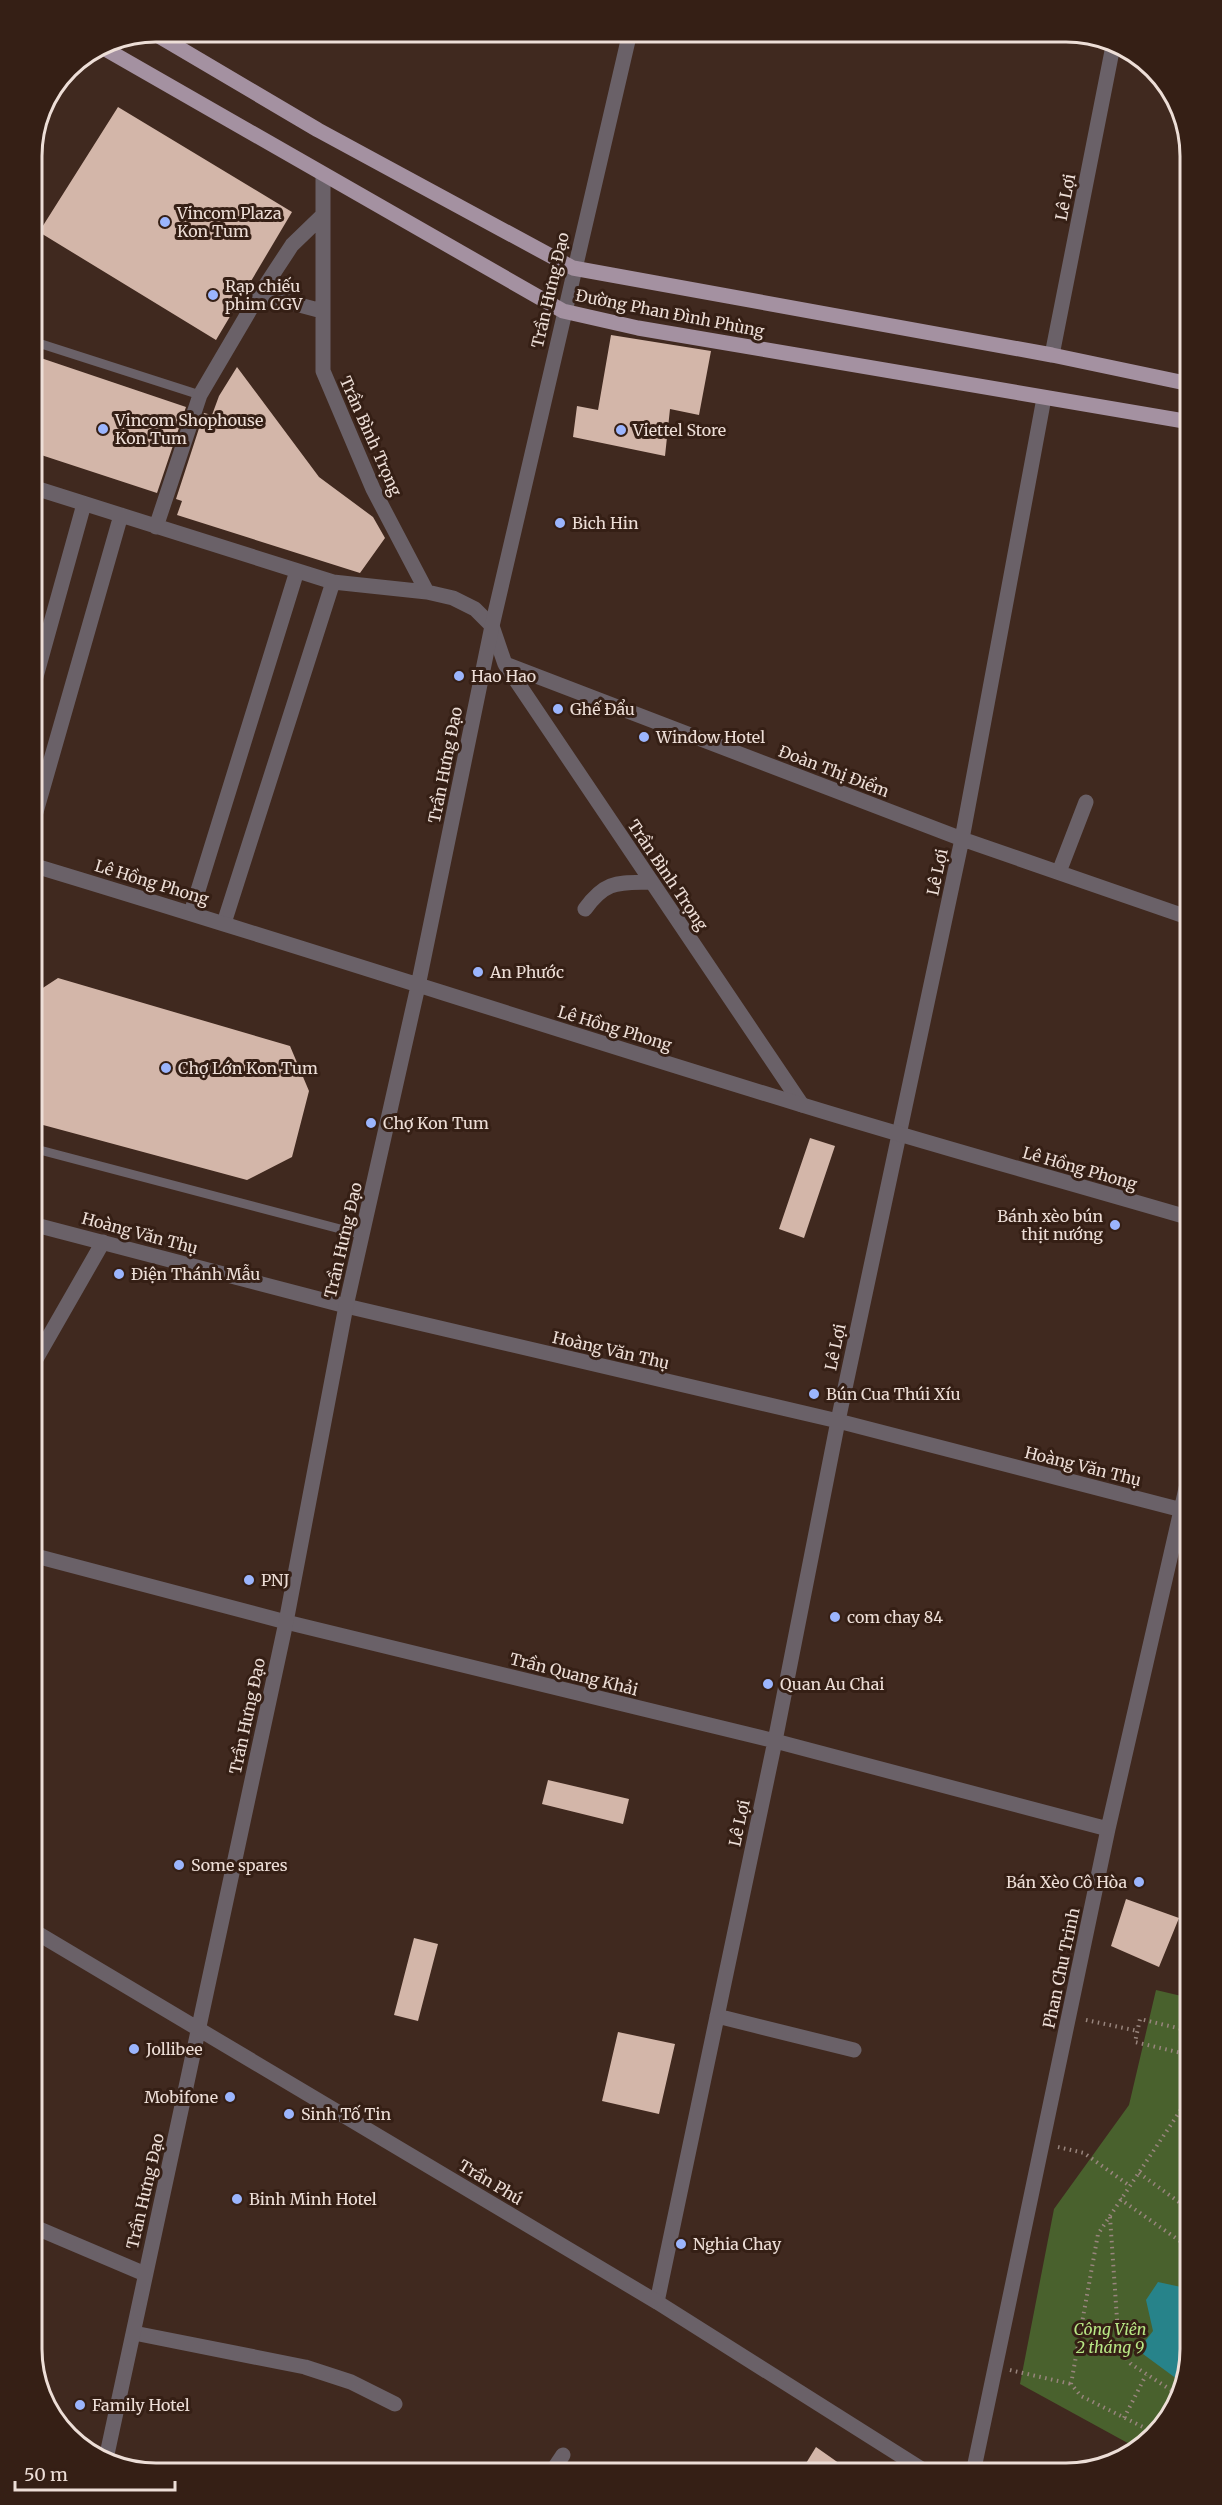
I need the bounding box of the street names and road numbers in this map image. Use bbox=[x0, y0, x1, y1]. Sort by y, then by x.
street label: Lê Lợi bbox=[1051, 172, 1079, 222]
street label: Trần Hưng Đạo bbox=[527, 230, 573, 350]
street label: Đường Phan Đình Phùng bbox=[574, 285, 766, 341]
street label: Trần Bình Trọng bbox=[336, 373, 407, 499]
street label: Trần Hưng Đạo bbox=[424, 705, 466, 825]
street label: Đoàn Thị Điểm bbox=[776, 741, 892, 801]
street label: Trần Bình Trọng bbox=[624, 816, 713, 934]
street label: Lê Lợi bbox=[922, 847, 952, 897]
street label: Lê Hồng Phong bbox=[93, 855, 212, 909]
street label: Lê Hồng Phong bbox=[556, 1001, 675, 1055]
street label: Lê Hồng Phong bbox=[1020, 1142, 1140, 1194]
street label: Trần Hưng Đạo bbox=[320, 1180, 366, 1300]
street label: Hoàng Văn Thụ bbox=[80, 1208, 200, 1258]
street label: Lê Lợi bbox=[820, 1322, 850, 1372]
street label: Hoàng Văn Thụ bbox=[551, 1327, 671, 1373]
street label: Hoàng Văn Thụ bbox=[1023, 1442, 1143, 1490]
street label: Trần Quang Khải bbox=[508, 1648, 640, 1700]
street label: Trần Hưng Đạo bbox=[225, 1656, 269, 1776]
street label: Lê Lợi bbox=[724, 1798, 754, 1848]
street label: Phan Chu Trinh bbox=[1038, 1906, 1084, 2030]
street label: Trần Hưng Đạo bbox=[122, 2131, 168, 2251]
street label: Trần Phú bbox=[455, 2155, 527, 2209]

